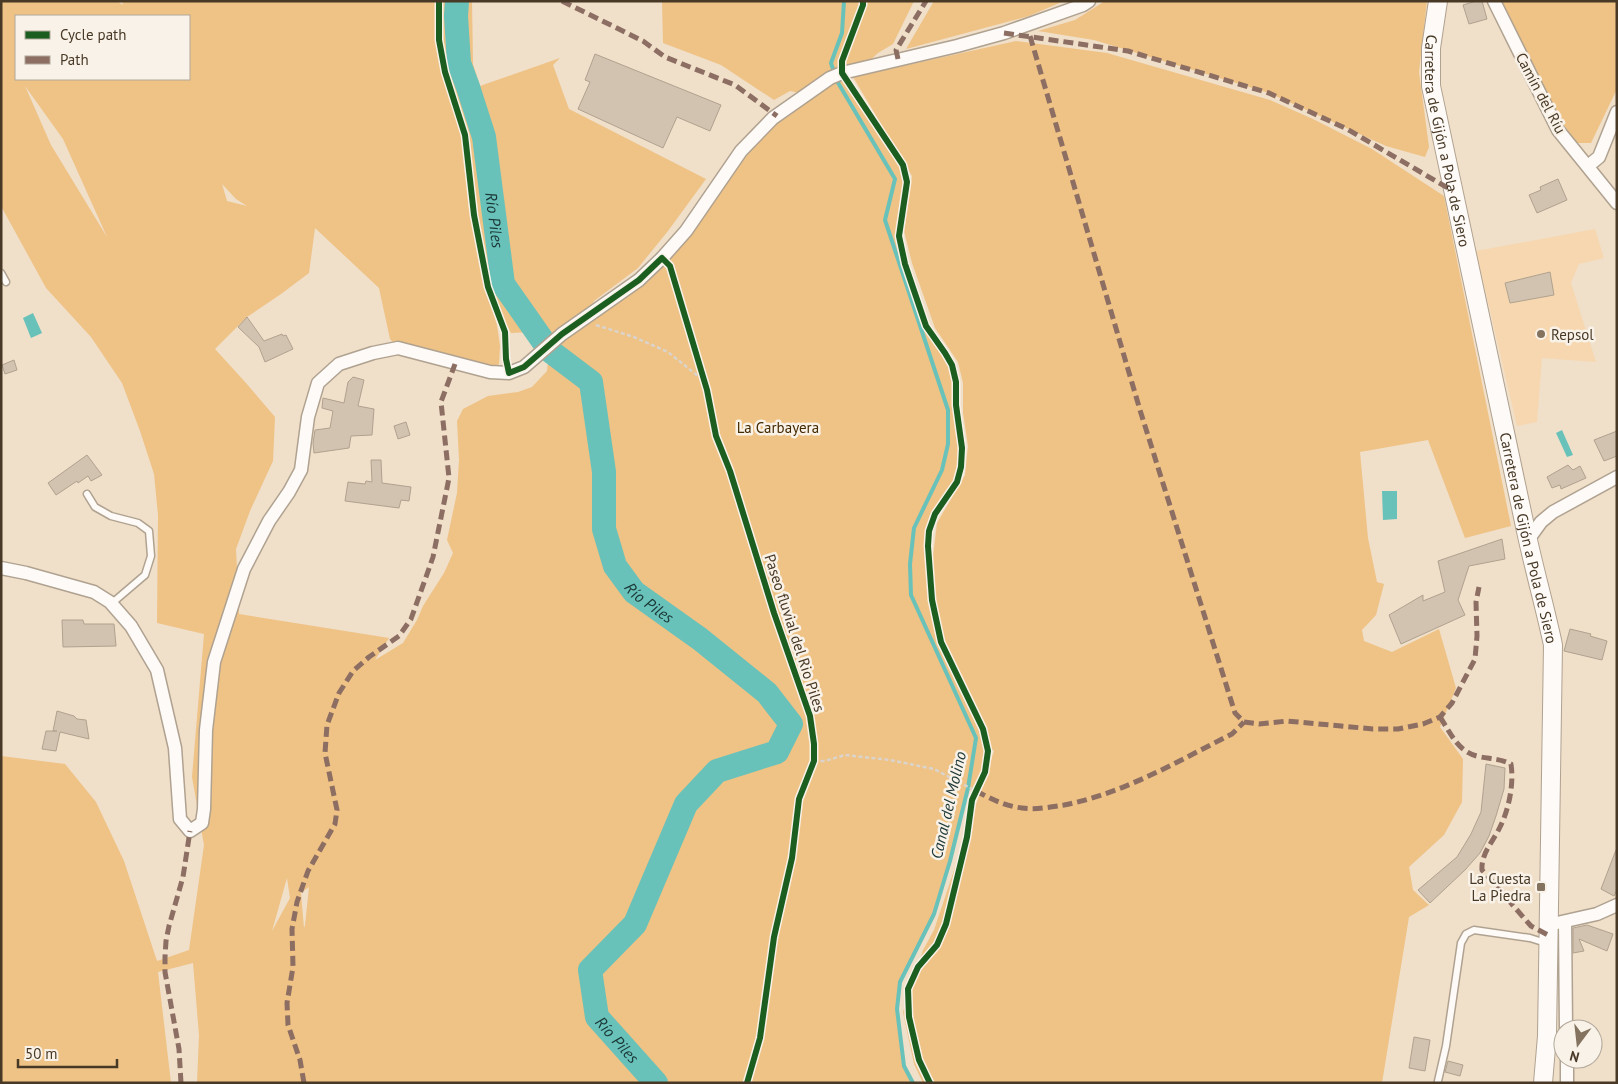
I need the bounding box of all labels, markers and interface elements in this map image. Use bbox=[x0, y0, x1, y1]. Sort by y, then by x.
legend bbox=[15, 15, 190, 80]
text: Cycle path bbox=[60, 25, 126, 44]
street label: Carretera de Gijón a Pola de Siero bbox=[1421, 33, 1475, 249]
street label: Camín del Ríu bbox=[1512, 49, 1570, 137]
text: Path bbox=[60, 50, 89, 69]
water label: Río Piles bbox=[481, 191, 508, 250]
place label: Repsol bbox=[1551, 325, 1594, 344]
marker: Repsol bbox=[1535, 328, 1547, 340]
park label: La Carbayera bbox=[737, 418, 819, 437]
street label: Carretera de Gijón a Pola de Siero bbox=[1496, 431, 1562, 645]
street label: Paseo fluvial del Rio Piles bbox=[761, 552, 829, 714]
water label: Río Piles bbox=[620, 578, 678, 628]
water label: Canal del Molino bbox=[926, 749, 970, 861]
place label: La Cuesta La Piedra bbox=[1469, 869, 1531, 905]
marker: La Cuesta La Piedra bbox=[1535, 881, 1547, 893]
water label: Río Piles bbox=[591, 1012, 644, 1068]
north arrow bbox=[1553, 1019, 1603, 1069]
scale bar bbox=[18, 1036, 116, 1068]
text: 50 m bbox=[25, 1044, 58, 1063]
text: N bbox=[1568, 1047, 1581, 1066]

